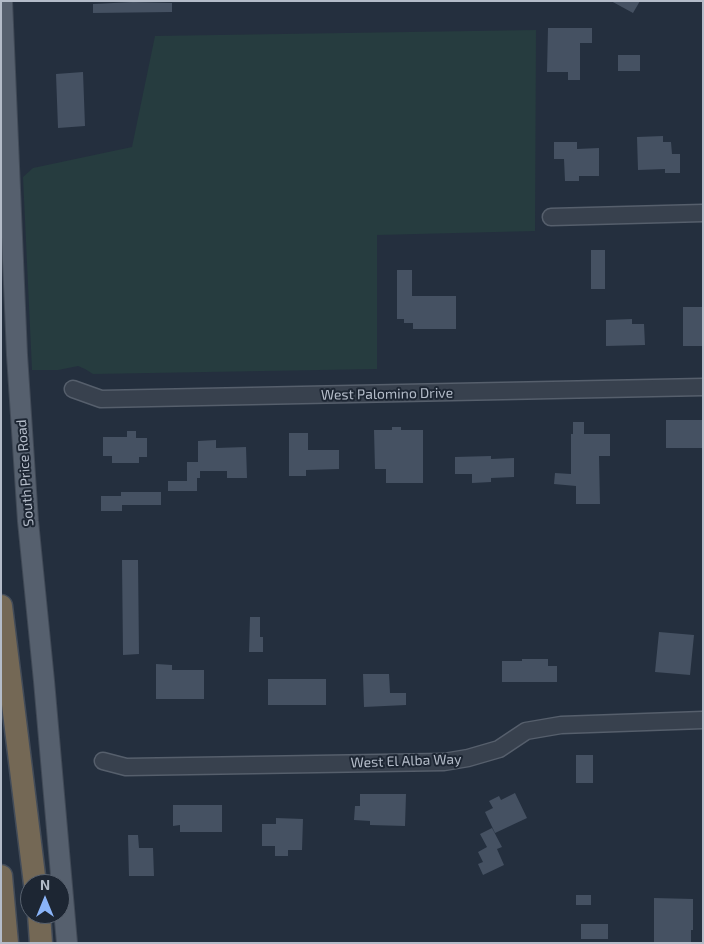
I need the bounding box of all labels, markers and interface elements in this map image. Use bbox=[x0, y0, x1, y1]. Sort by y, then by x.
street label: West Palomino Drive bbox=[321, 384, 453, 404]
street label: South Price Road bbox=[13, 419, 37, 527]
street label: West El Alba Way bbox=[350, 751, 462, 771]
north arrow bbox=[20, 874, 70, 924]
text: N bbox=[40, 876, 50, 893]

